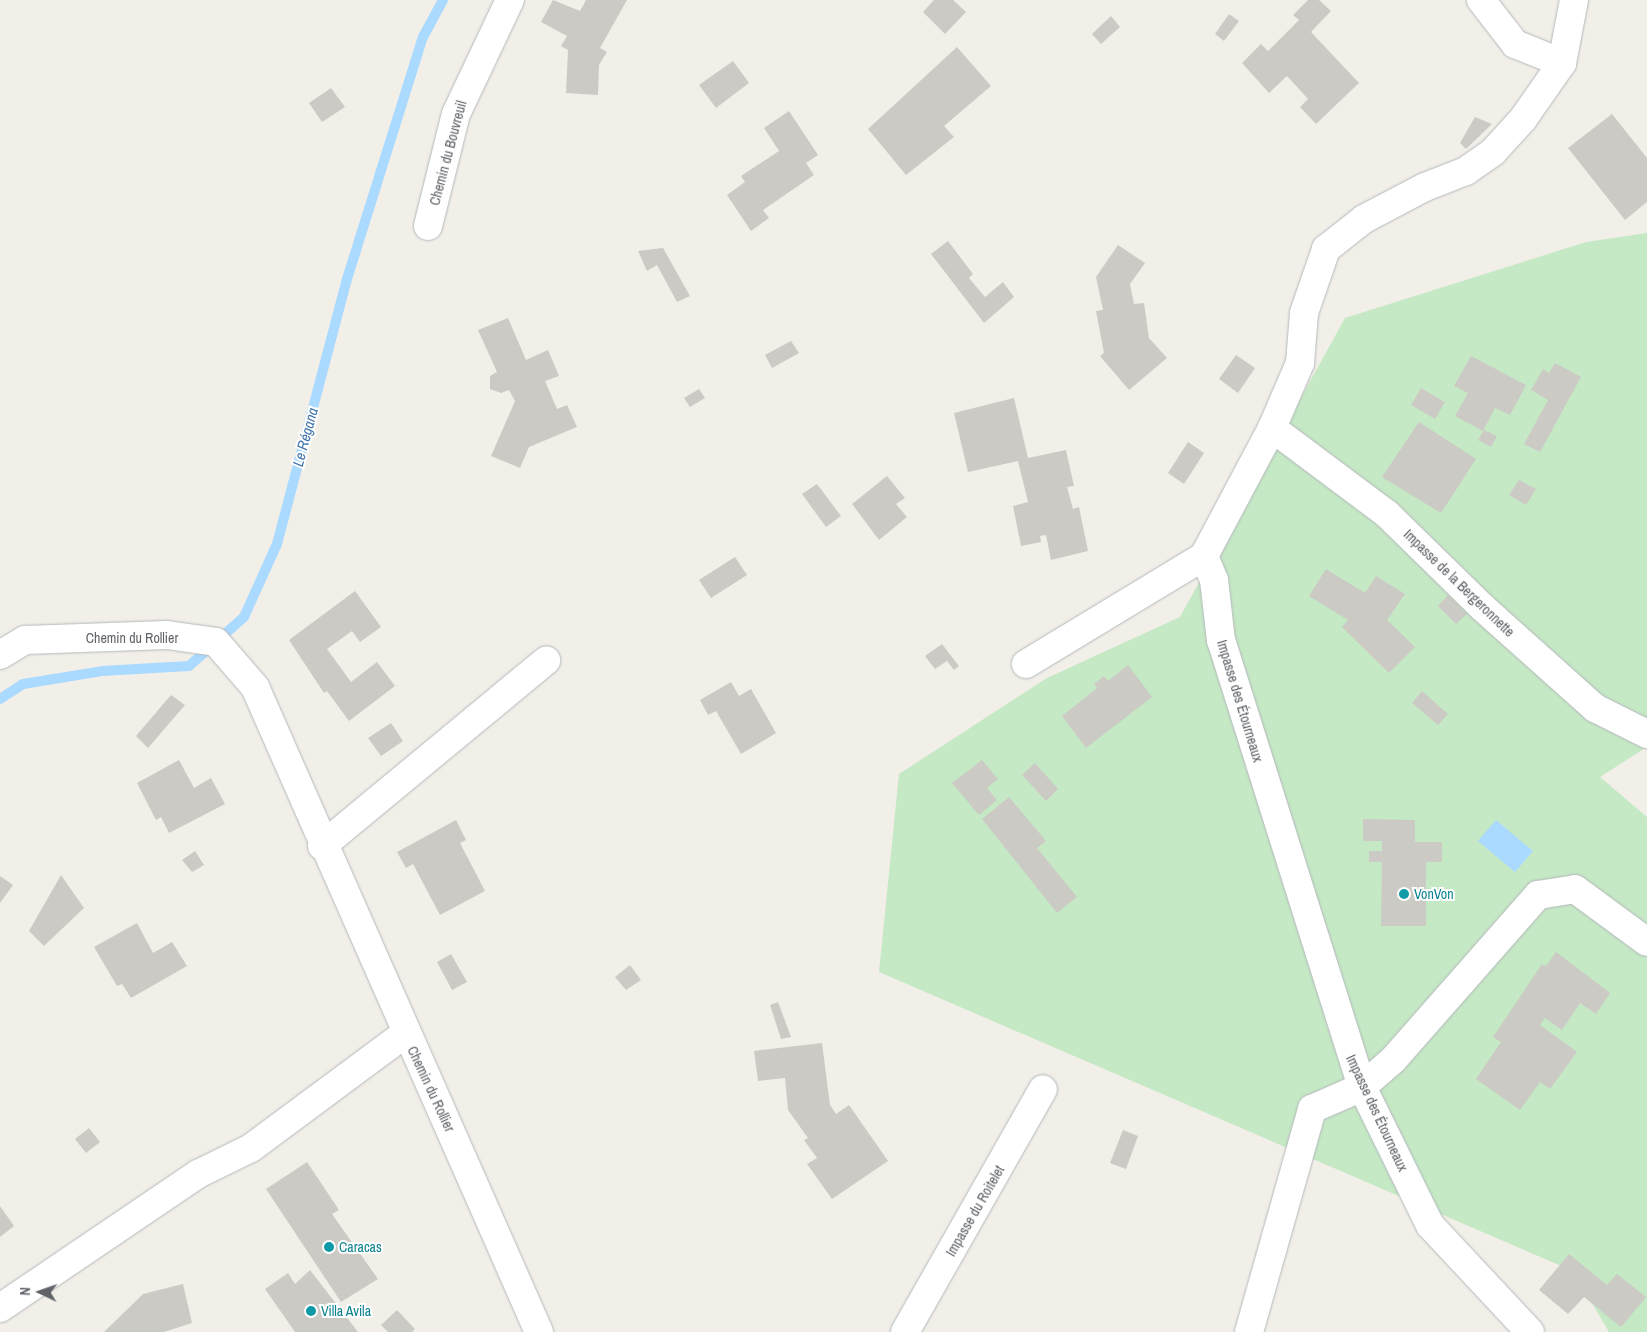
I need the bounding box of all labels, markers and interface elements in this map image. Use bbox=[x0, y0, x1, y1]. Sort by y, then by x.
street label: Chemin du Bouvreuil bbox=[426, 99, 470, 207]
water label: Le Régana bbox=[289, 406, 321, 468]
street label: Impasse de la Bergeronnette bbox=[1400, 526, 1518, 640]
street label: Chemin du Rollier bbox=[86, 630, 178, 646]
street label: Impasse des Étourneaux bbox=[1213, 638, 1267, 764]
place label: VonVon bbox=[1414, 886, 1454, 902]
marker: VonVon bbox=[1398, 888, 1410, 900]
street label: Chemin du Rollier bbox=[404, 1044, 458, 1134]
street label: Impasse des Étourneaux bbox=[1343, 1052, 1411, 1174]
street label: Impasse du Roitelet bbox=[942, 1163, 1008, 1259]
place label: Caracas bbox=[339, 1239, 382, 1255]
marker: Caracas bbox=[323, 1241, 335, 1253]
north arrow bbox=[15, 1267, 65, 1317]
text: N bbox=[16, 1287, 34, 1296]
place label: Villa Avila bbox=[321, 1303, 372, 1319]
marker: Villa Avila bbox=[305, 1305, 317, 1317]

